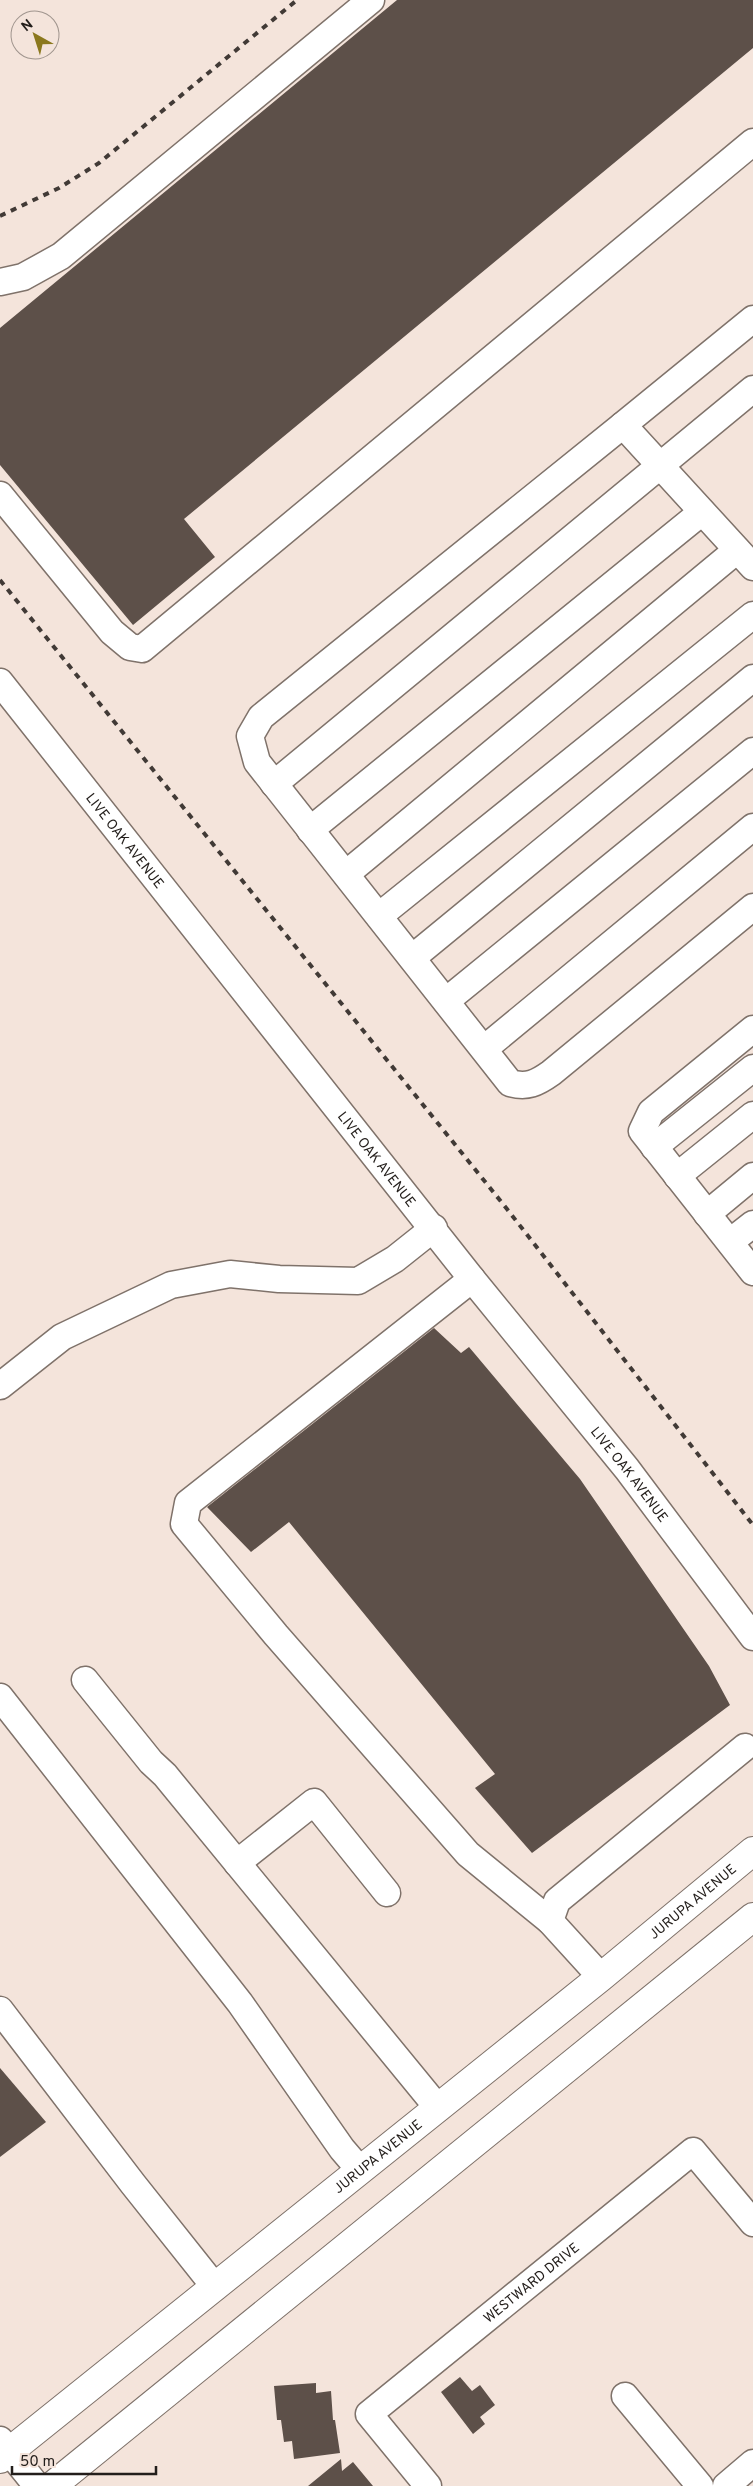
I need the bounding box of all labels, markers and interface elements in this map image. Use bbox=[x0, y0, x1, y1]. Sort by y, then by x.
north arrow bbox=[10, 10, 60, 60]
text: N bbox=[19, 16, 37, 36]
street label: LIVE OAK AVENUE bbox=[81, 790, 167, 892]
street label: LIVE OAK AVENUE bbox=[333, 1109, 419, 1211]
street label: LIVE OAK AVENUE bbox=[586, 1424, 671, 1526]
street label: JURUPA AVENUE bbox=[646, 1861, 740, 1944]
street label: JURUPA AVENUE bbox=[331, 2117, 426, 2198]
street label: WESTWARD DRIVE bbox=[481, 2240, 584, 2327]
scale bar bbox=[12, 2444, 156, 2476]
text: 50 m bbox=[20, 2453, 55, 2472]

